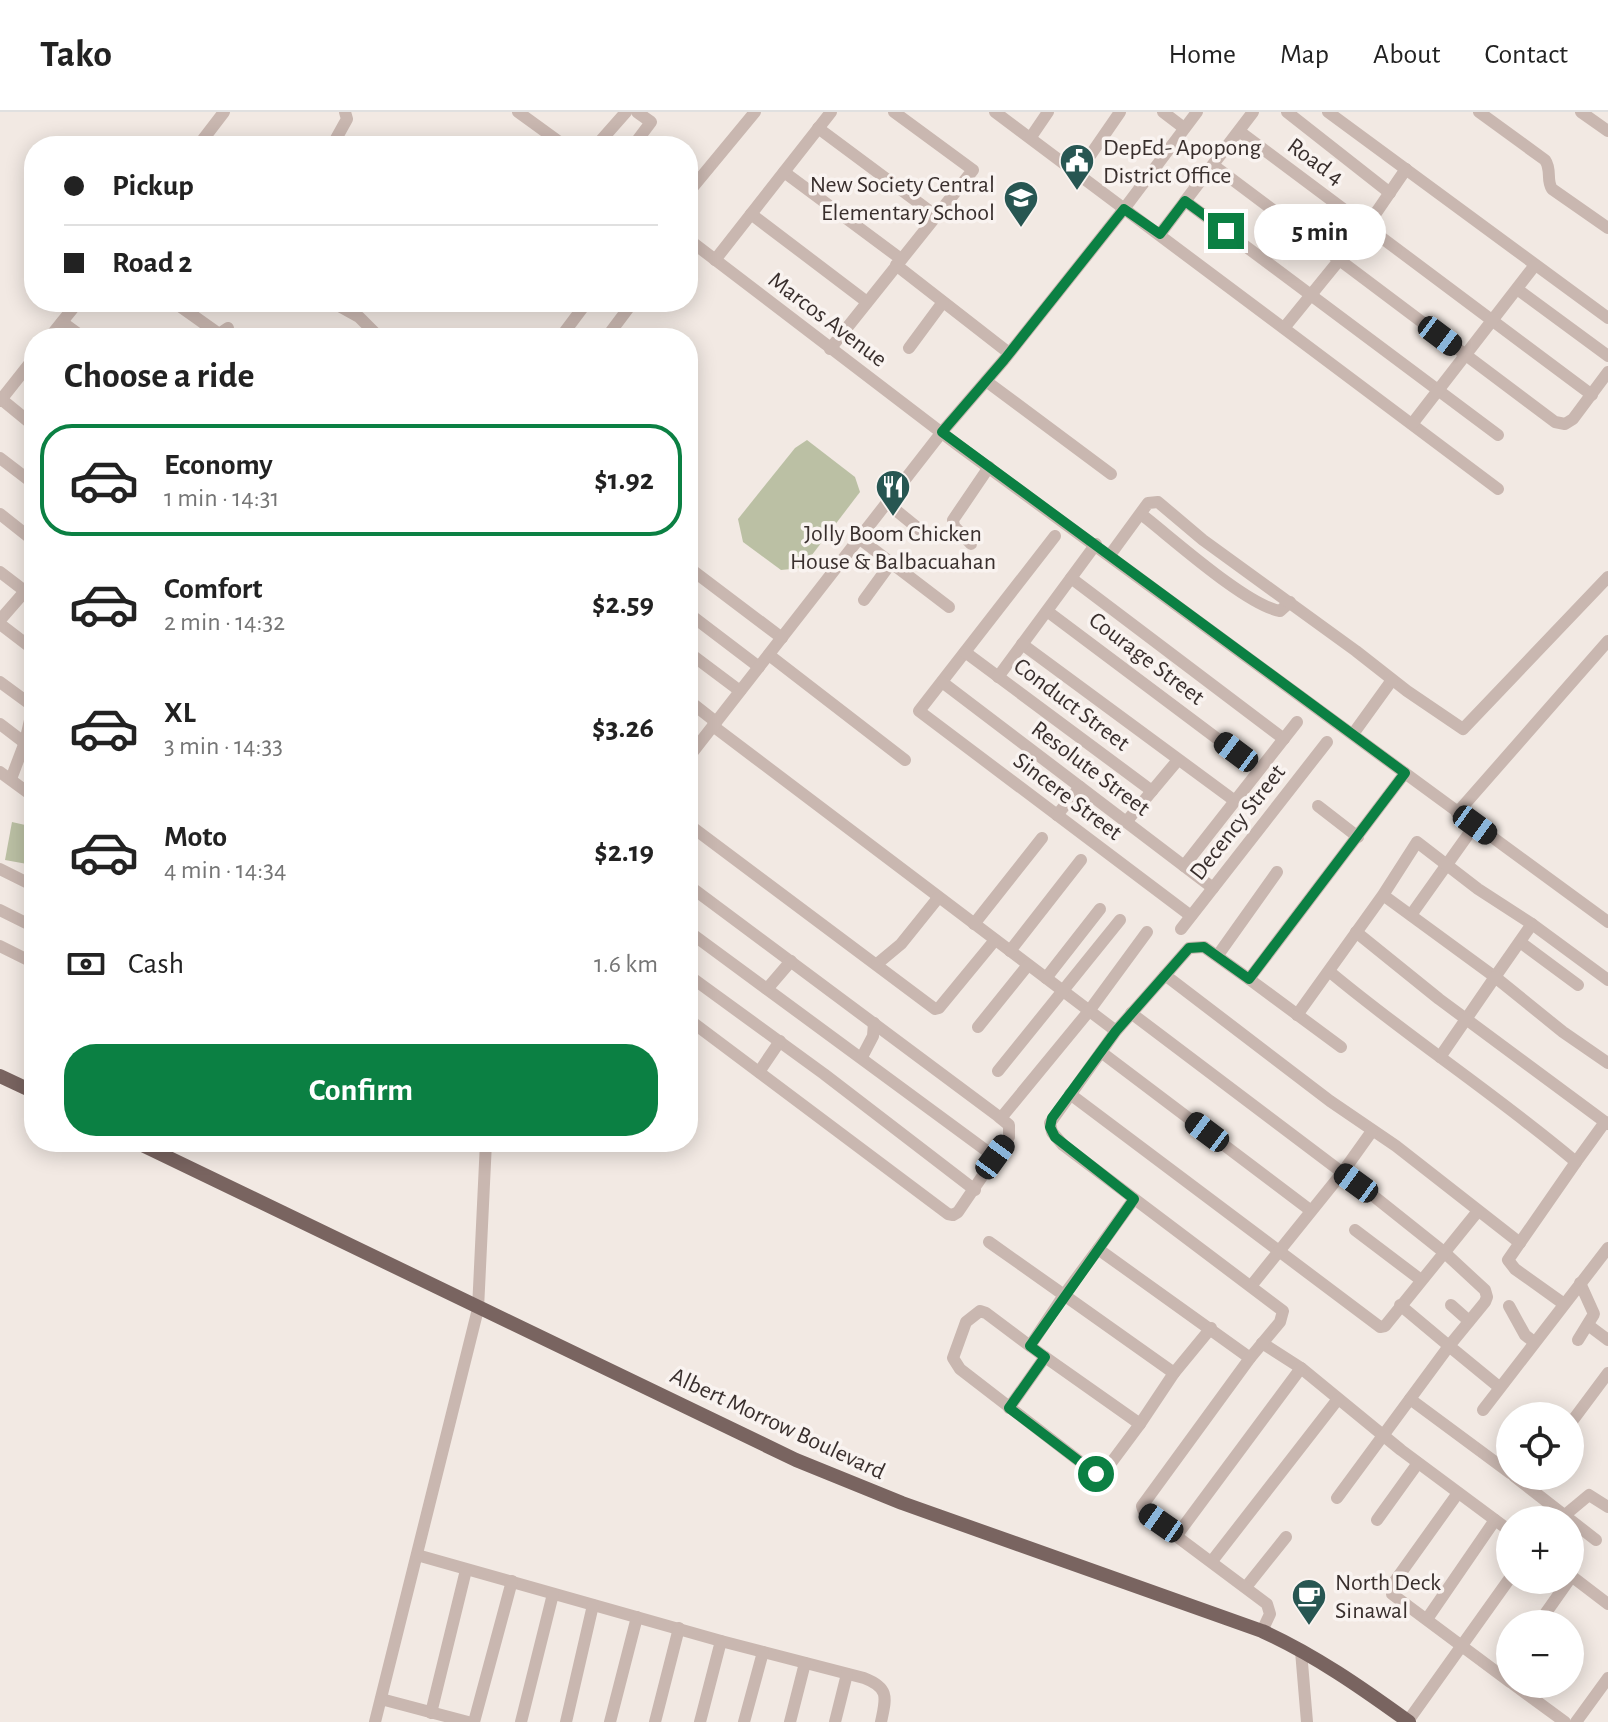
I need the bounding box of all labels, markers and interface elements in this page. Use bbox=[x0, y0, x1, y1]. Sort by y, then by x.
text: Tako bbox=[40, 36, 112, 74]
text: Home bbox=[1169, 41, 1236, 69]
text: Map bbox=[1280, 41, 1329, 69]
text: About bbox=[1373, 41, 1441, 69]
text: Contact bbox=[1485, 41, 1568, 69]
street label: Road 4 bbox=[1283, 134, 1348, 190]
place label: DepEd- Apopong District Office bbox=[1103, 136, 1262, 188]
public building icon: DepEd- Apopong District Office bbox=[1058, 142, 1096, 192]
text: Pickup bbox=[112, 171, 194, 201]
place label: New Society Central Elementary School bbox=[810, 173, 995, 225]
school or university icon: New Society Central Elementary School bbox=[1002, 179, 1040, 229]
callout: 5 min bbox=[1254, 203, 1386, 259]
route end bbox=[1208, 213, 1244, 249]
text: 5 min bbox=[1292, 219, 1348, 245]
text: Road 2 bbox=[112, 248, 192, 278]
street label: Marcos Avenue bbox=[764, 268, 891, 372]
car bbox=[1414, 312, 1466, 360]
text: Choose a ride bbox=[64, 358, 254, 394]
icon: car bbox=[68, 444, 140, 516]
text: Economy bbox=[164, 450, 273, 480]
text: $1.92 bbox=[594, 465, 654, 495]
restaurant icon: Jolly Boom Chicken House & Balbacuahan bbox=[874, 468, 912, 518]
text: 1 min · 14:31 bbox=[164, 485, 279, 511]
place label: Jolly Boom Chicken House & Balbacuahan bbox=[790, 522, 996, 574]
icon: car bbox=[68, 568, 140, 640]
text: Comfort bbox=[164, 574, 263, 604]
text: $2.59 bbox=[592, 589, 654, 619]
street label: Courage Street bbox=[1084, 608, 1209, 710]
text: 2 min · 14:32 bbox=[164, 609, 285, 635]
street label: Conduct Street bbox=[1009, 654, 1134, 756]
icon: car bbox=[68, 692, 140, 764]
text: XL bbox=[164, 698, 196, 728]
text: $3.26 bbox=[592, 713, 654, 743]
street label: Resolute Street bbox=[1027, 717, 1154, 821]
car bbox=[1210, 728, 1262, 776]
text: 3 min · 14:33 bbox=[164, 733, 283, 759]
street label: Sincere Street bbox=[1009, 748, 1126, 845]
street label: Decency Street bbox=[1185, 760, 1290, 885]
car bbox=[1449, 801, 1501, 849]
icon: car bbox=[68, 816, 140, 888]
text: Moto bbox=[164, 822, 227, 852]
text: $2.19 bbox=[594, 837, 654, 867]
text: 4 min · 14:34 bbox=[164, 857, 286, 883]
icon: cash bbox=[64, 942, 108, 986]
text: Cash bbox=[128, 949, 184, 979]
text: 1.6 km bbox=[594, 951, 658, 977]
button: Confirm bbox=[64, 1044, 658, 1136]
car bbox=[1181, 1108, 1233, 1156]
car bbox=[971, 1131, 1019, 1183]
car bbox=[1330, 1159, 1382, 1207]
street label: Albert Morrow Boulevard bbox=[666, 1364, 889, 1484]
map controls bbox=[1496, 1402, 1584, 1698]
button: locate bbox=[1496, 1402, 1584, 1490]
route start bbox=[1078, 1456, 1114, 1492]
car bbox=[1134, 1499, 1188, 1547]
button: + bbox=[1496, 1506, 1584, 1594]
place label: North Deck Sinawal bbox=[1335, 1571, 1441, 1623]
cafe icon: North Deck Sinawal bbox=[1290, 1577, 1328, 1627]
button: − bbox=[1496, 1610, 1584, 1698]

